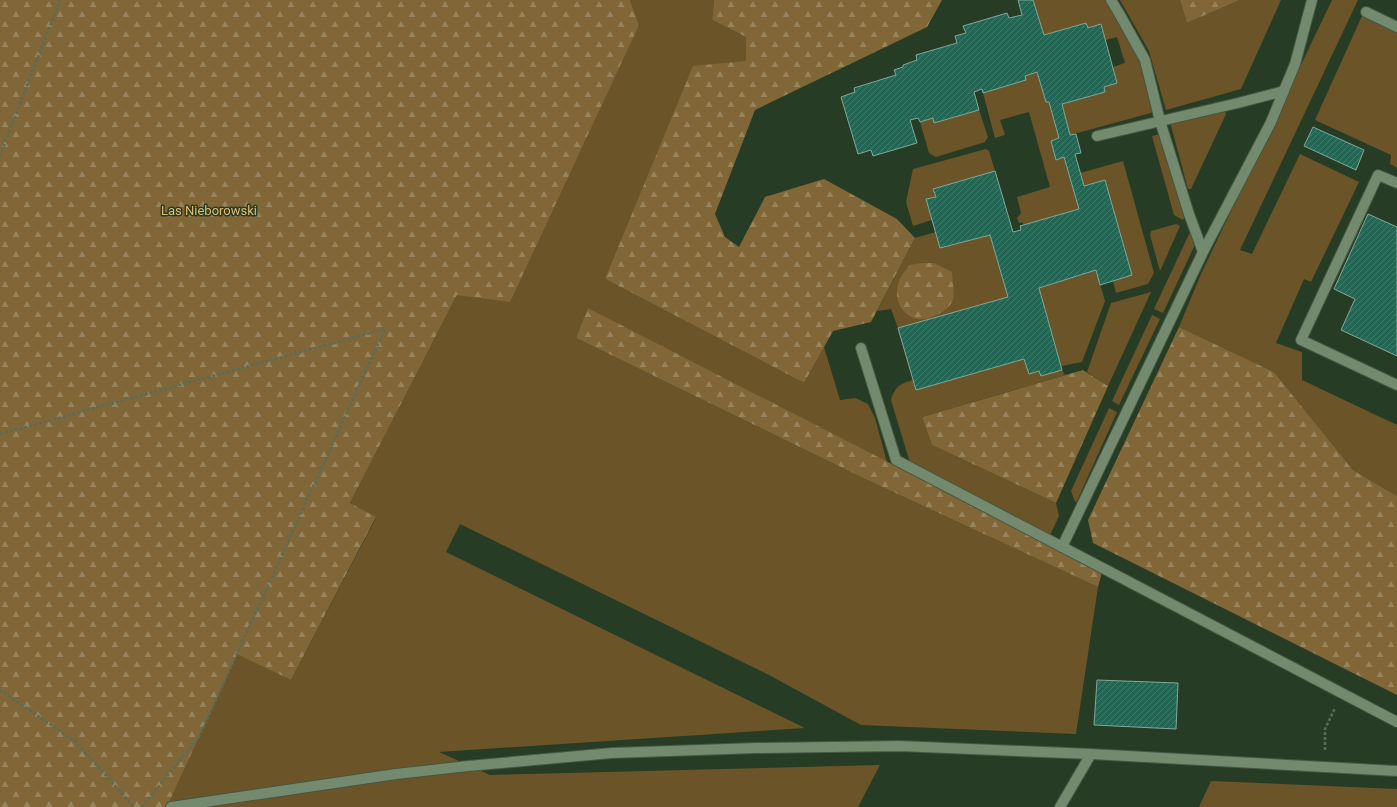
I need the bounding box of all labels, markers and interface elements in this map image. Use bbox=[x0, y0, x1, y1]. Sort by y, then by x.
park label: Las Nieborowski bbox=[161, 203, 257, 218]

